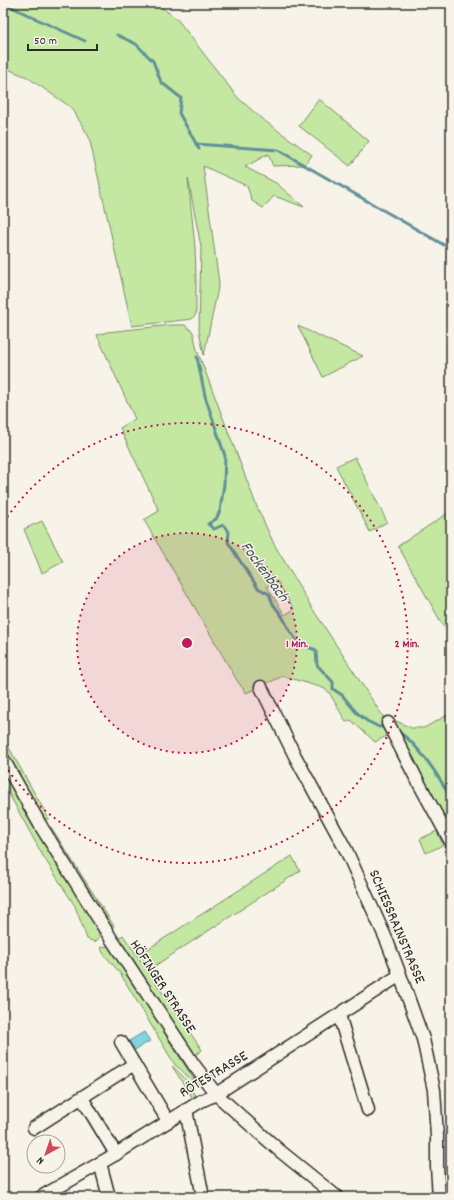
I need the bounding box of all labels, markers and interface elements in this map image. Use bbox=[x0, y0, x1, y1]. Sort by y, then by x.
scale bar bbox=[28, 26, 97, 52]
text: 50 m bbox=[34, 33, 57, 50]
water label: Fockenbach bbox=[234, 537, 294, 608]
centre of rings bbox=[180, 636, 194, 650]
text: 1 Min. bbox=[286, 636, 308, 653]
text: 2 Min. bbox=[395, 636, 419, 653]
street label: SCHIESSRAINSTRASSE bbox=[362, 867, 430, 988]
street label: HÖFINGER STRASSE bbox=[123, 936, 201, 1038]
street label: RÖTESTRASSE bbox=[176, 1046, 253, 1104]
north arrow bbox=[26, 1134, 66, 1174]
text: N bbox=[33, 1152, 48, 1168]

